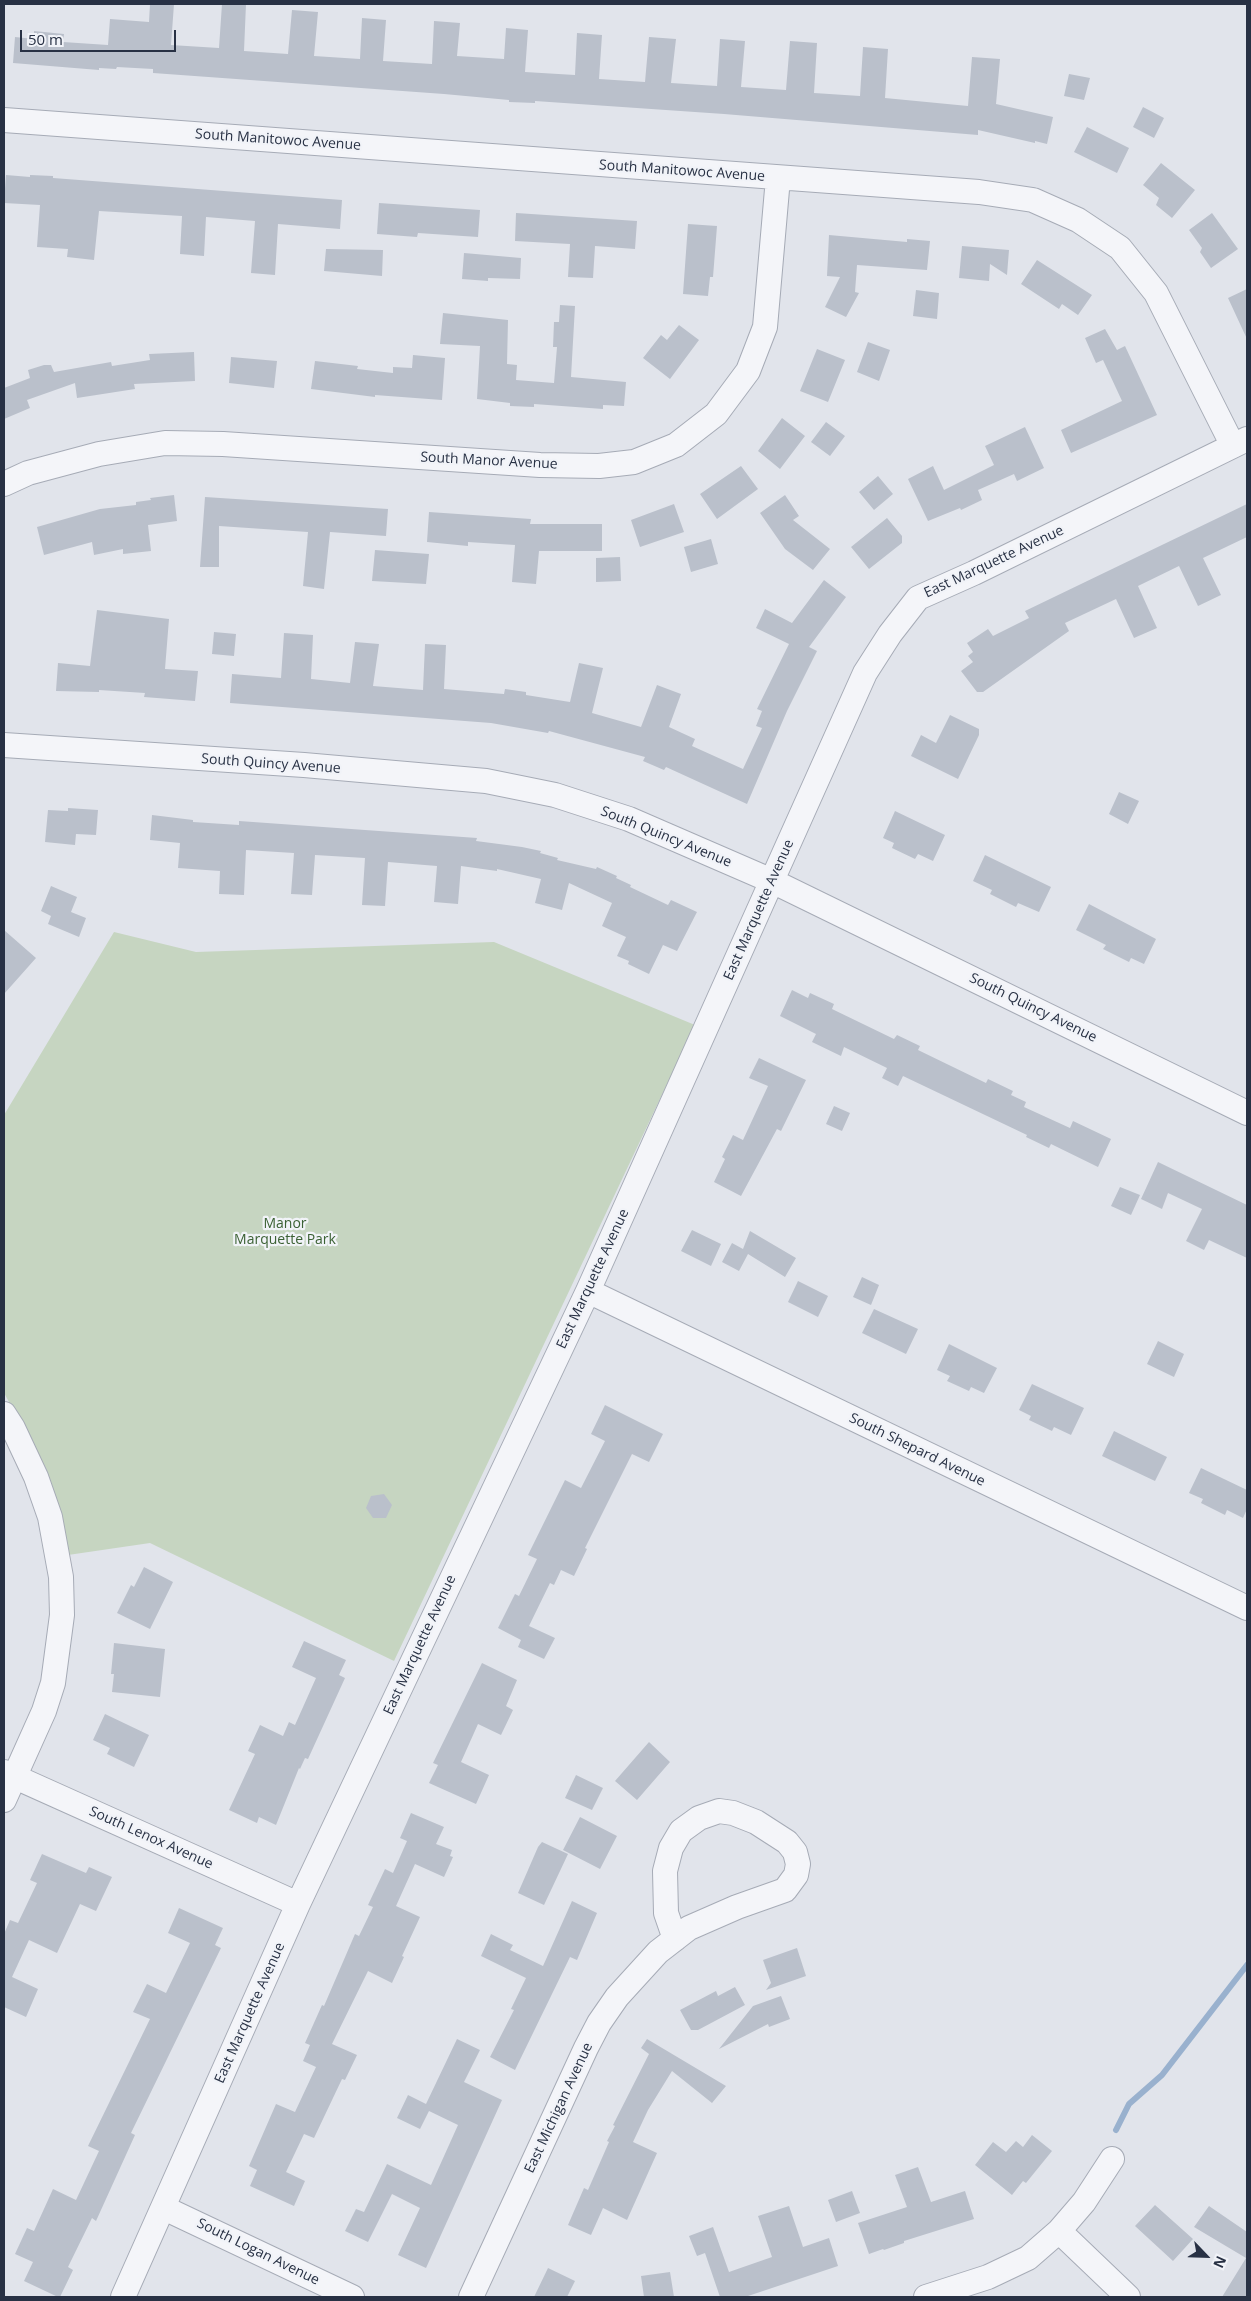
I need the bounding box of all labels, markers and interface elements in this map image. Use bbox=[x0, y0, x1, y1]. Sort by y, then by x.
scale bar bbox=[22, 20, 179, 52]
text: 50 m bbox=[28, 29, 63, 49]
street label: South Manitowoc Avenue bbox=[195, 126, 361, 154]
street label: South Manitowoc Avenue bbox=[599, 157, 765, 185]
street label: South Manor Avenue bbox=[420, 449, 558, 473]
street label: East Marquette Avenue bbox=[921, 522, 1067, 602]
street label: South Quincy Avenue bbox=[201, 751, 341, 777]
street label: South Quincy Avenue bbox=[598, 803, 734, 871]
street label: East Marquette Avenue bbox=[720, 837, 798, 983]
street label: South Quincy Avenue bbox=[967, 970, 1099, 1046]
street label: East Marquette Avenue bbox=[553, 1206, 633, 1352]
park label: Manor Marquette Park bbox=[234, 1216, 336, 1248]
street label: South Shepard Avenue bbox=[846, 1410, 988, 1490]
street label: East Marquette Avenue bbox=[380, 1572, 460, 1718]
street label: South Lenox Avenue bbox=[86, 1803, 216, 1873]
street label: East Marquette Avenue bbox=[211, 1940, 289, 2086]
street label: East Michigan Avenue bbox=[521, 2040, 597, 2176]
street label: South Logan Avenue bbox=[194, 2215, 322, 2289]
north arrow bbox=[1181, 2231, 1231, 2281]
text: N bbox=[1209, 2253, 1231, 2271]

